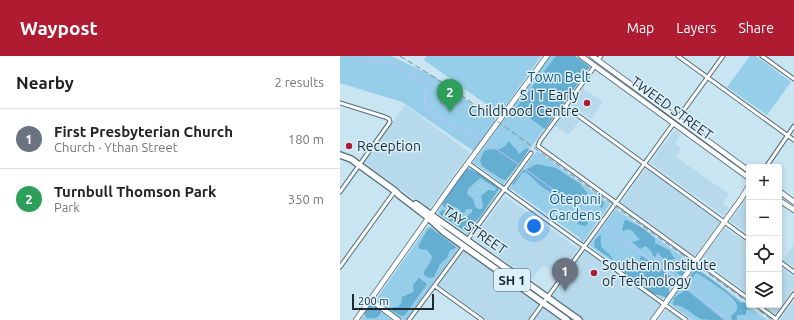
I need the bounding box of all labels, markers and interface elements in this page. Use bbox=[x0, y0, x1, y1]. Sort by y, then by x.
text: Waypost bbox=[20, 17, 98, 39]
text: Map bbox=[627, 20, 654, 36]
text: Layers bbox=[676, 20, 716, 36]
text: Share bbox=[738, 20, 774, 36]
park label: Town Belt bbox=[527, 69, 591, 85]
text: Nearby bbox=[16, 73, 74, 92]
street label: TWEED STREET bbox=[628, 73, 716, 143]
text: 2 results bbox=[274, 75, 324, 89]
pin: 2 bbox=[437, 79, 463, 112]
place label: S I T Early Childhood Centre bbox=[469, 87, 579, 119]
marker: S I T Early Childhood Centre bbox=[582, 98, 592, 108]
text: First Presbyterian Church bbox=[54, 123, 233, 140]
text: 1 bbox=[25, 132, 33, 146]
text: 180 m bbox=[288, 132, 324, 146]
place label: Reception bbox=[357, 138, 421, 154]
text: Church · Ythan Street bbox=[54, 140, 178, 154]
marker: Reception bbox=[344, 141, 354, 151]
map controls bbox=[746, 164, 782, 308]
button: + bbox=[746, 164, 782, 200]
text: Turnbull Thomson Park bbox=[54, 183, 216, 200]
park label: Ōtepuni Gardens bbox=[549, 191, 601, 223]
text: 2 bbox=[25, 192, 33, 206]
text: 350 m bbox=[288, 192, 324, 206]
text: Park bbox=[54, 200, 80, 214]
button: − bbox=[746, 200, 782, 236]
street label: TAY STREET bbox=[440, 202, 510, 258]
your location bbox=[524, 216, 544, 236]
button: locate bbox=[746, 236, 782, 272]
place label: Southern Institute of Technology bbox=[602, 257, 717, 289]
pin: 1 bbox=[552, 258, 578, 291]
marker: Southern Institute of Technology bbox=[589, 268, 599, 278]
road number: SH 1 bbox=[494, 269, 530, 291]
button: layers bbox=[746, 272, 782, 308]
scale bar bbox=[352, 292, 434, 311]
text: 200 m bbox=[358, 295, 389, 307]

